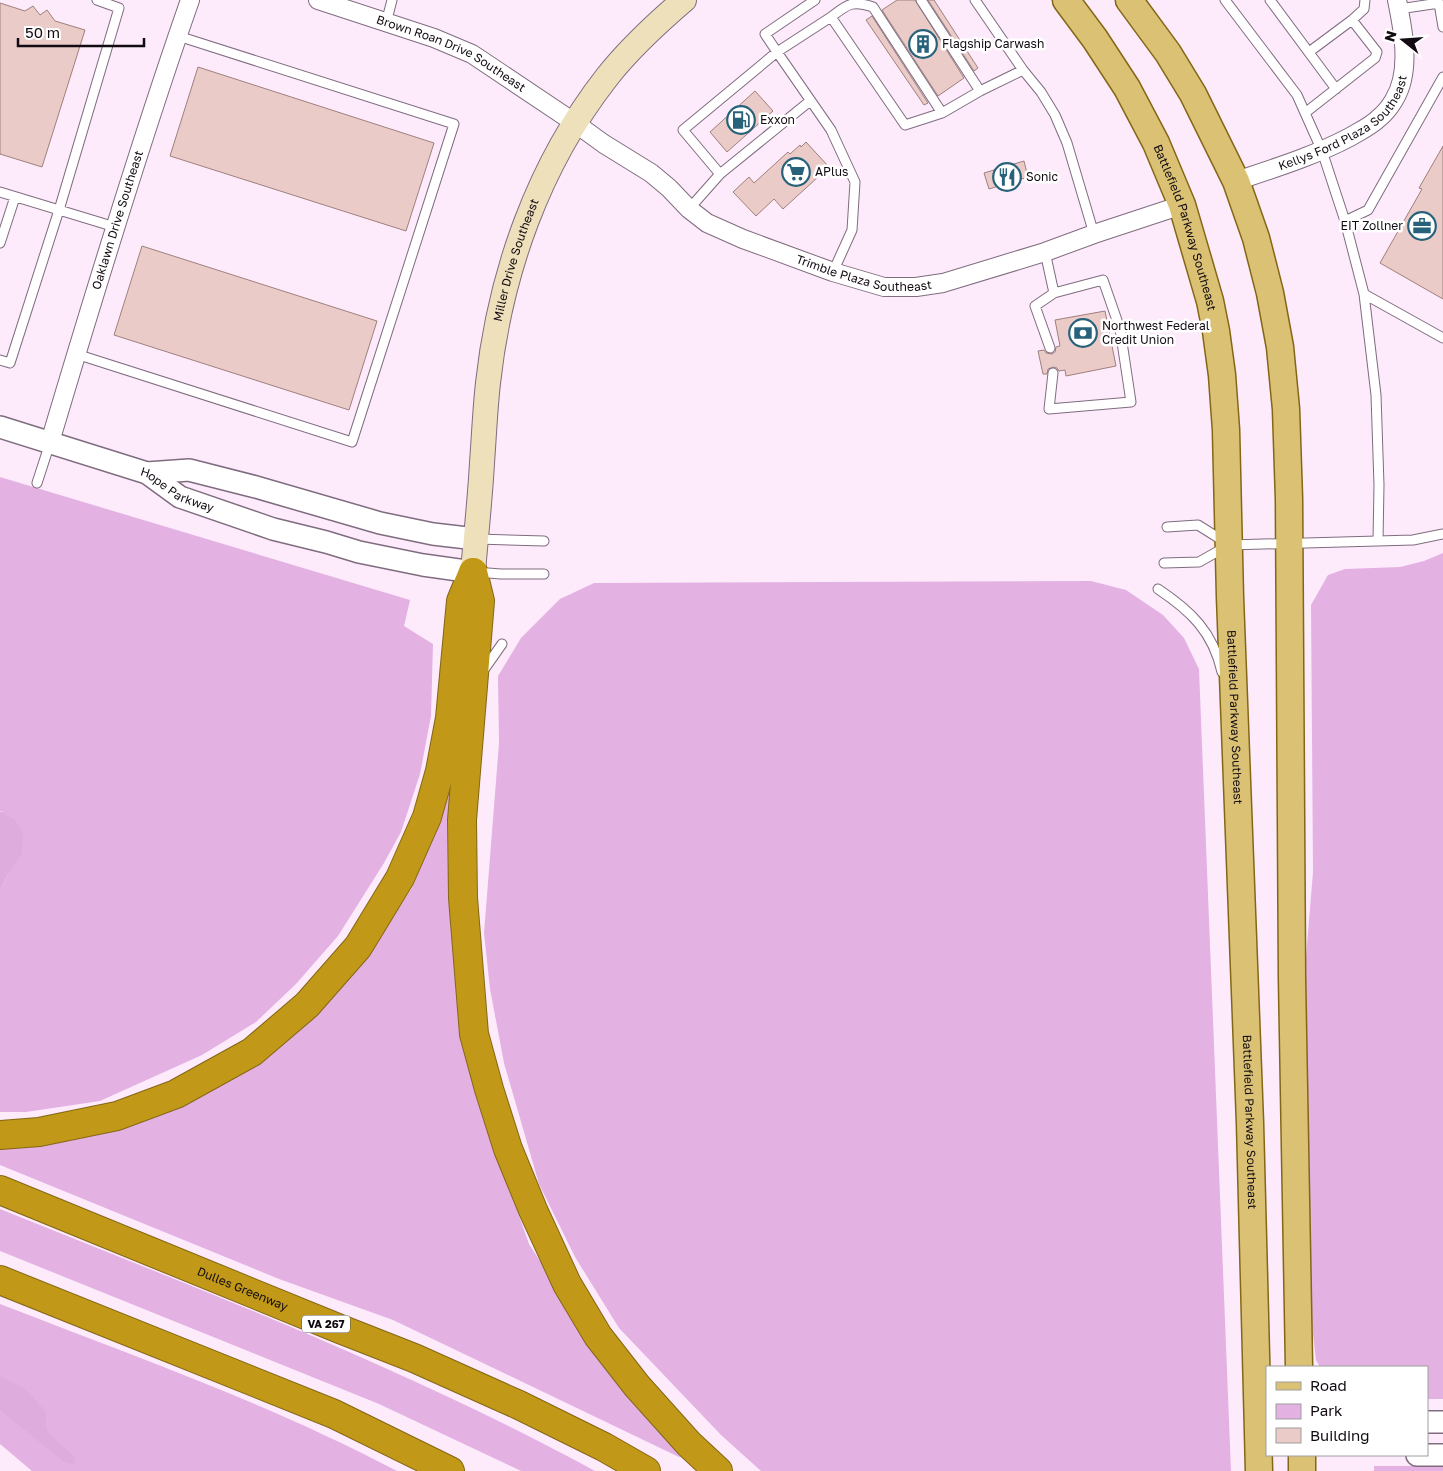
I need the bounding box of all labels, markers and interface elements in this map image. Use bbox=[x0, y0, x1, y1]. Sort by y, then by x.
street label: Brown Roan Drive Southeast bbox=[375, 12, 529, 95]
scale bar bbox=[18, 15, 144, 47]
north arrow bbox=[1378, 15, 1428, 65]
text: 50 m bbox=[25, 23, 60, 41]
text: N bbox=[1380, 28, 1400, 44]
building icon: Flagship Carwash bbox=[908, 29, 938, 59]
place label: Flagship Carwash bbox=[942, 36, 1044, 51]
street label: Kellys Ford Plaza Southeast bbox=[1276, 74, 1410, 173]
fuel station icon: Exxon bbox=[726, 105, 756, 135]
place label: Exxon bbox=[760, 112, 795, 127]
street label: Battlefield Parkway Southeast bbox=[1150, 142, 1220, 312]
street label: Oaklawn Drive Southeast bbox=[88, 148, 146, 291]
supermarket icon: APlus bbox=[781, 157, 811, 187]
restaurant icon: Sonic bbox=[992, 162, 1022, 192]
place label: APlus bbox=[815, 164, 848, 179]
place label: Sonic bbox=[1026, 169, 1058, 184]
street label: Miller Drive Southeast bbox=[490, 196, 542, 323]
office icon: EIT Zollner bbox=[1407, 211, 1437, 241]
place label: EIT Zollner bbox=[1341, 218, 1403, 233]
street label: Trimble Plaza Southeast bbox=[794, 251, 933, 295]
bank icon: Northwest Federal Credit Union bbox=[1068, 318, 1098, 348]
place label: Northwest Federal Credit Union bbox=[1102, 318, 1210, 347]
street label: Hope Parkway bbox=[139, 463, 216, 515]
street label: Battlefield Parkway Southeast bbox=[1224, 630, 1246, 805]
street label: Battlefield Parkway Southeast bbox=[1240, 1034, 1260, 1210]
street label: Dulles Greenway bbox=[195, 1263, 291, 1314]
road number: VA 267 bbox=[302, 1316, 350, 1332]
legend bbox=[1266, 1366, 1428, 1456]
text: Road bbox=[1310, 1376, 1347, 1394]
text: Park bbox=[1310, 1401, 1343, 1419]
text: Building bbox=[1310, 1426, 1370, 1444]

